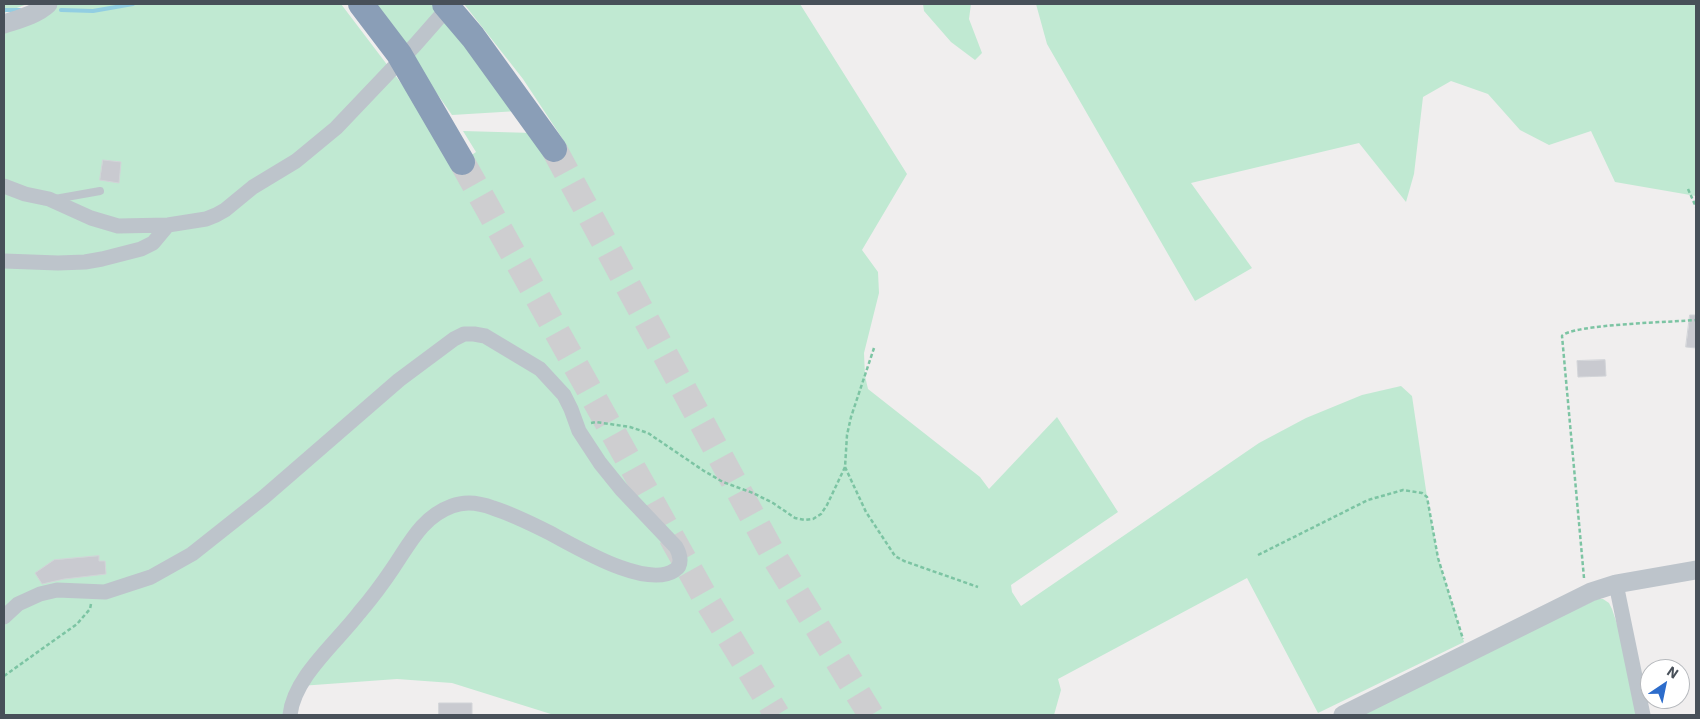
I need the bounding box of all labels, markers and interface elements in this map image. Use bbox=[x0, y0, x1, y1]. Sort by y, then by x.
north arrow bbox=[1640, 659, 1690, 709]
text: N bbox=[1664, 662, 1682, 683]

